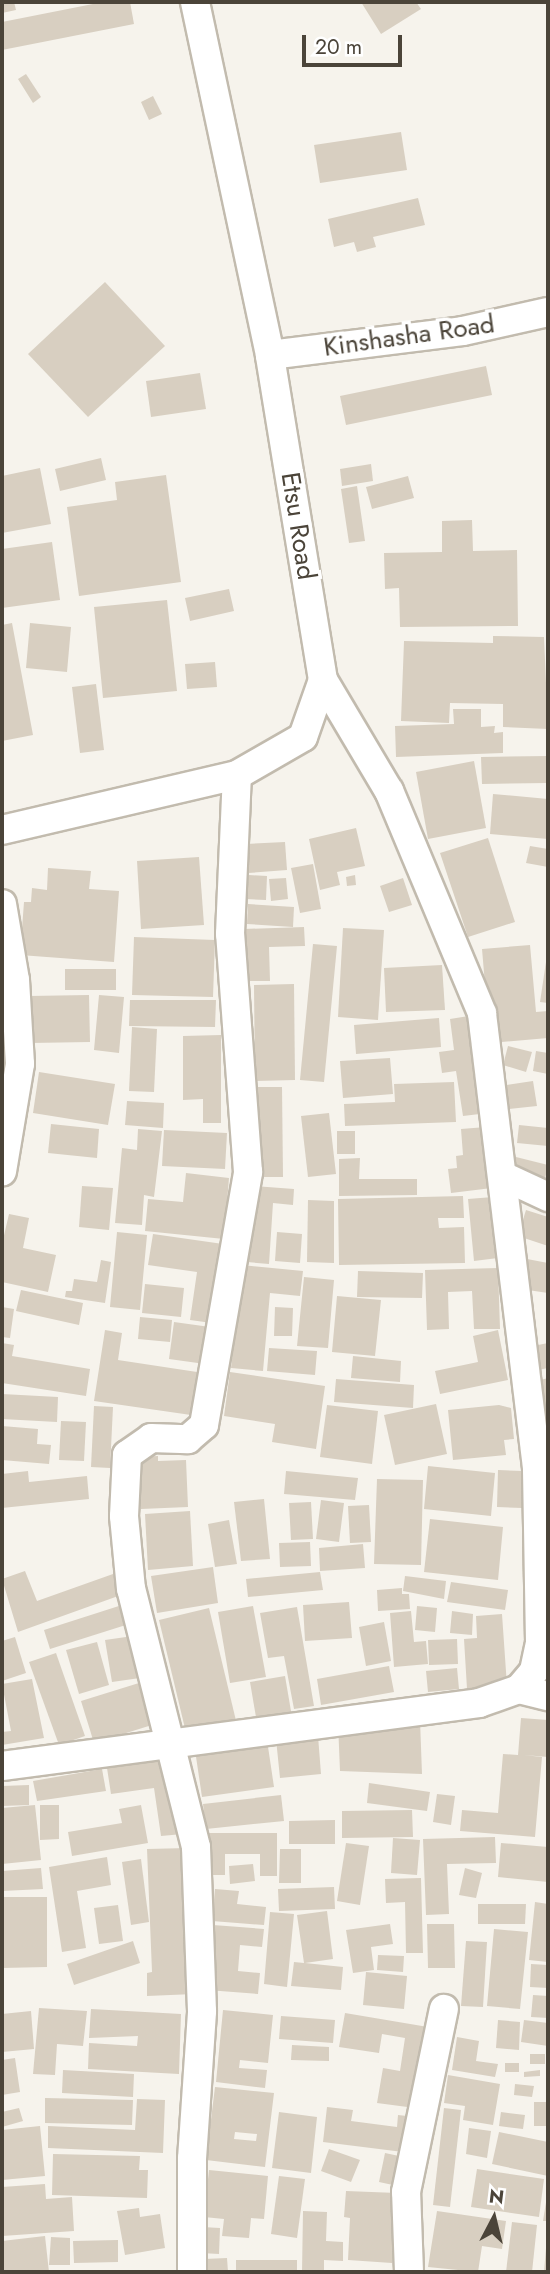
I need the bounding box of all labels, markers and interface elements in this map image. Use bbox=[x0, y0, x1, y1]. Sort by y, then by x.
scale bar bbox=[305, 21, 405, 65]
text: 20 m bbox=[315, 32, 362, 62]
street label: Kinshasha Road bbox=[322, 309, 496, 363]
street label: Etsu Road bbox=[274, 470, 322, 582]
text: N bbox=[487, 2182, 506, 2211]
north arrow bbox=[459, 2183, 529, 2253]

